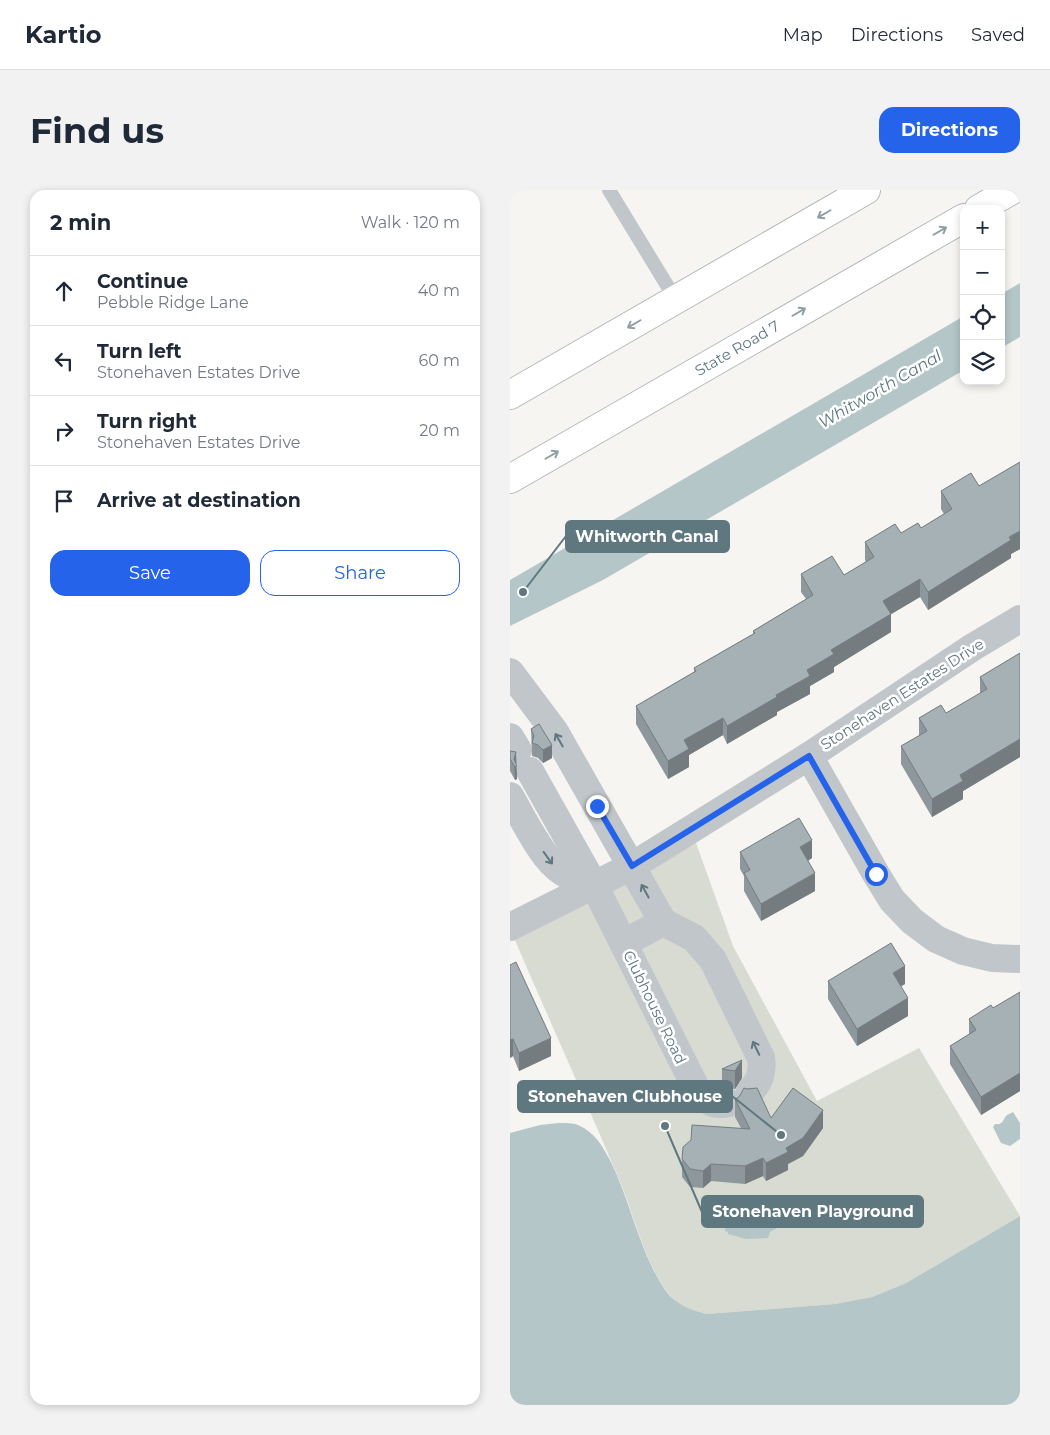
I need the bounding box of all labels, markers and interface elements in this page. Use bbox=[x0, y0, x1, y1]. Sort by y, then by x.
text: Kartio bbox=[25, 20, 101, 49]
text: Map bbox=[783, 24, 823, 46]
text: Directions bbox=[851, 24, 943, 46]
text: Saved bbox=[971, 24, 1025, 46]
button: Directions bbox=[879, 107, 1020, 153]
text: Find us bbox=[30, 109, 164, 152]
map controls bbox=[960, 205, 1005, 385]
button: + bbox=[960, 205, 1005, 250]
text: 2 min bbox=[50, 210, 111, 235]
one-way arrow bbox=[817, 210, 831, 220]
text: Walk · 120 m bbox=[361, 213, 460, 232]
one-way arrow bbox=[932, 226, 947, 236]
button: − bbox=[960, 250, 1005, 295]
text: Continue bbox=[97, 270, 188, 293]
icon: ahead bbox=[50, 277, 78, 305]
text: 40 m bbox=[418, 281, 460, 300]
text: Pebble Ridge Lane bbox=[97, 293, 249, 312]
button: locate bbox=[960, 295, 1005, 340]
one-way arrow bbox=[792, 307, 806, 317]
street label: State Road 7 bbox=[691, 316, 783, 380]
one-way arrow bbox=[627, 320, 641, 330]
text: Turn left bbox=[97, 340, 182, 363]
button: layers bbox=[960, 340, 1005, 385]
water label: Whitworth Canal bbox=[815, 346, 945, 432]
icon: left bbox=[50, 347, 78, 375]
text: 60 m bbox=[418, 351, 460, 370]
text: Stonehaven Estates Drive bbox=[97, 363, 301, 382]
text: Turn right bbox=[97, 410, 197, 433]
icon: right bbox=[50, 417, 78, 445]
text: 20 m bbox=[419, 421, 460, 440]
text: Stonehaven Estates Drive bbox=[97, 433, 301, 452]
one-way arrow bbox=[545, 449, 559, 459]
icon: arrive bbox=[50, 487, 78, 515]
text: Arrive at destination bbox=[97, 489, 301, 512]
callout: Whitworth Canal bbox=[566, 521, 729, 552]
text: Whitworth Canal bbox=[575, 527, 719, 546]
button: Save bbox=[50, 550, 250, 596]
button: Share bbox=[260, 550, 460, 596]
street label: Stonehaven Estates Drive bbox=[817, 634, 987, 754]
one-way arrow bbox=[554, 733, 564, 747]
route end bbox=[586, 795, 609, 818]
one-way arrow bbox=[543, 851, 554, 864]
route start bbox=[865, 863, 888, 886]
one-way arrow bbox=[640, 885, 650, 899]
street label: Clubhouse Road bbox=[619, 947, 691, 1067]
one-way arrow bbox=[751, 1041, 760, 1056]
callout: Stonehaven Clubhouse bbox=[518, 1081, 732, 1112]
text: Stonehaven Clubhouse bbox=[528, 1087, 722, 1106]
callout: Stonehaven Playground bbox=[702, 1196, 923, 1227]
text: Stonehaven Playground bbox=[712, 1202, 914, 1221]

